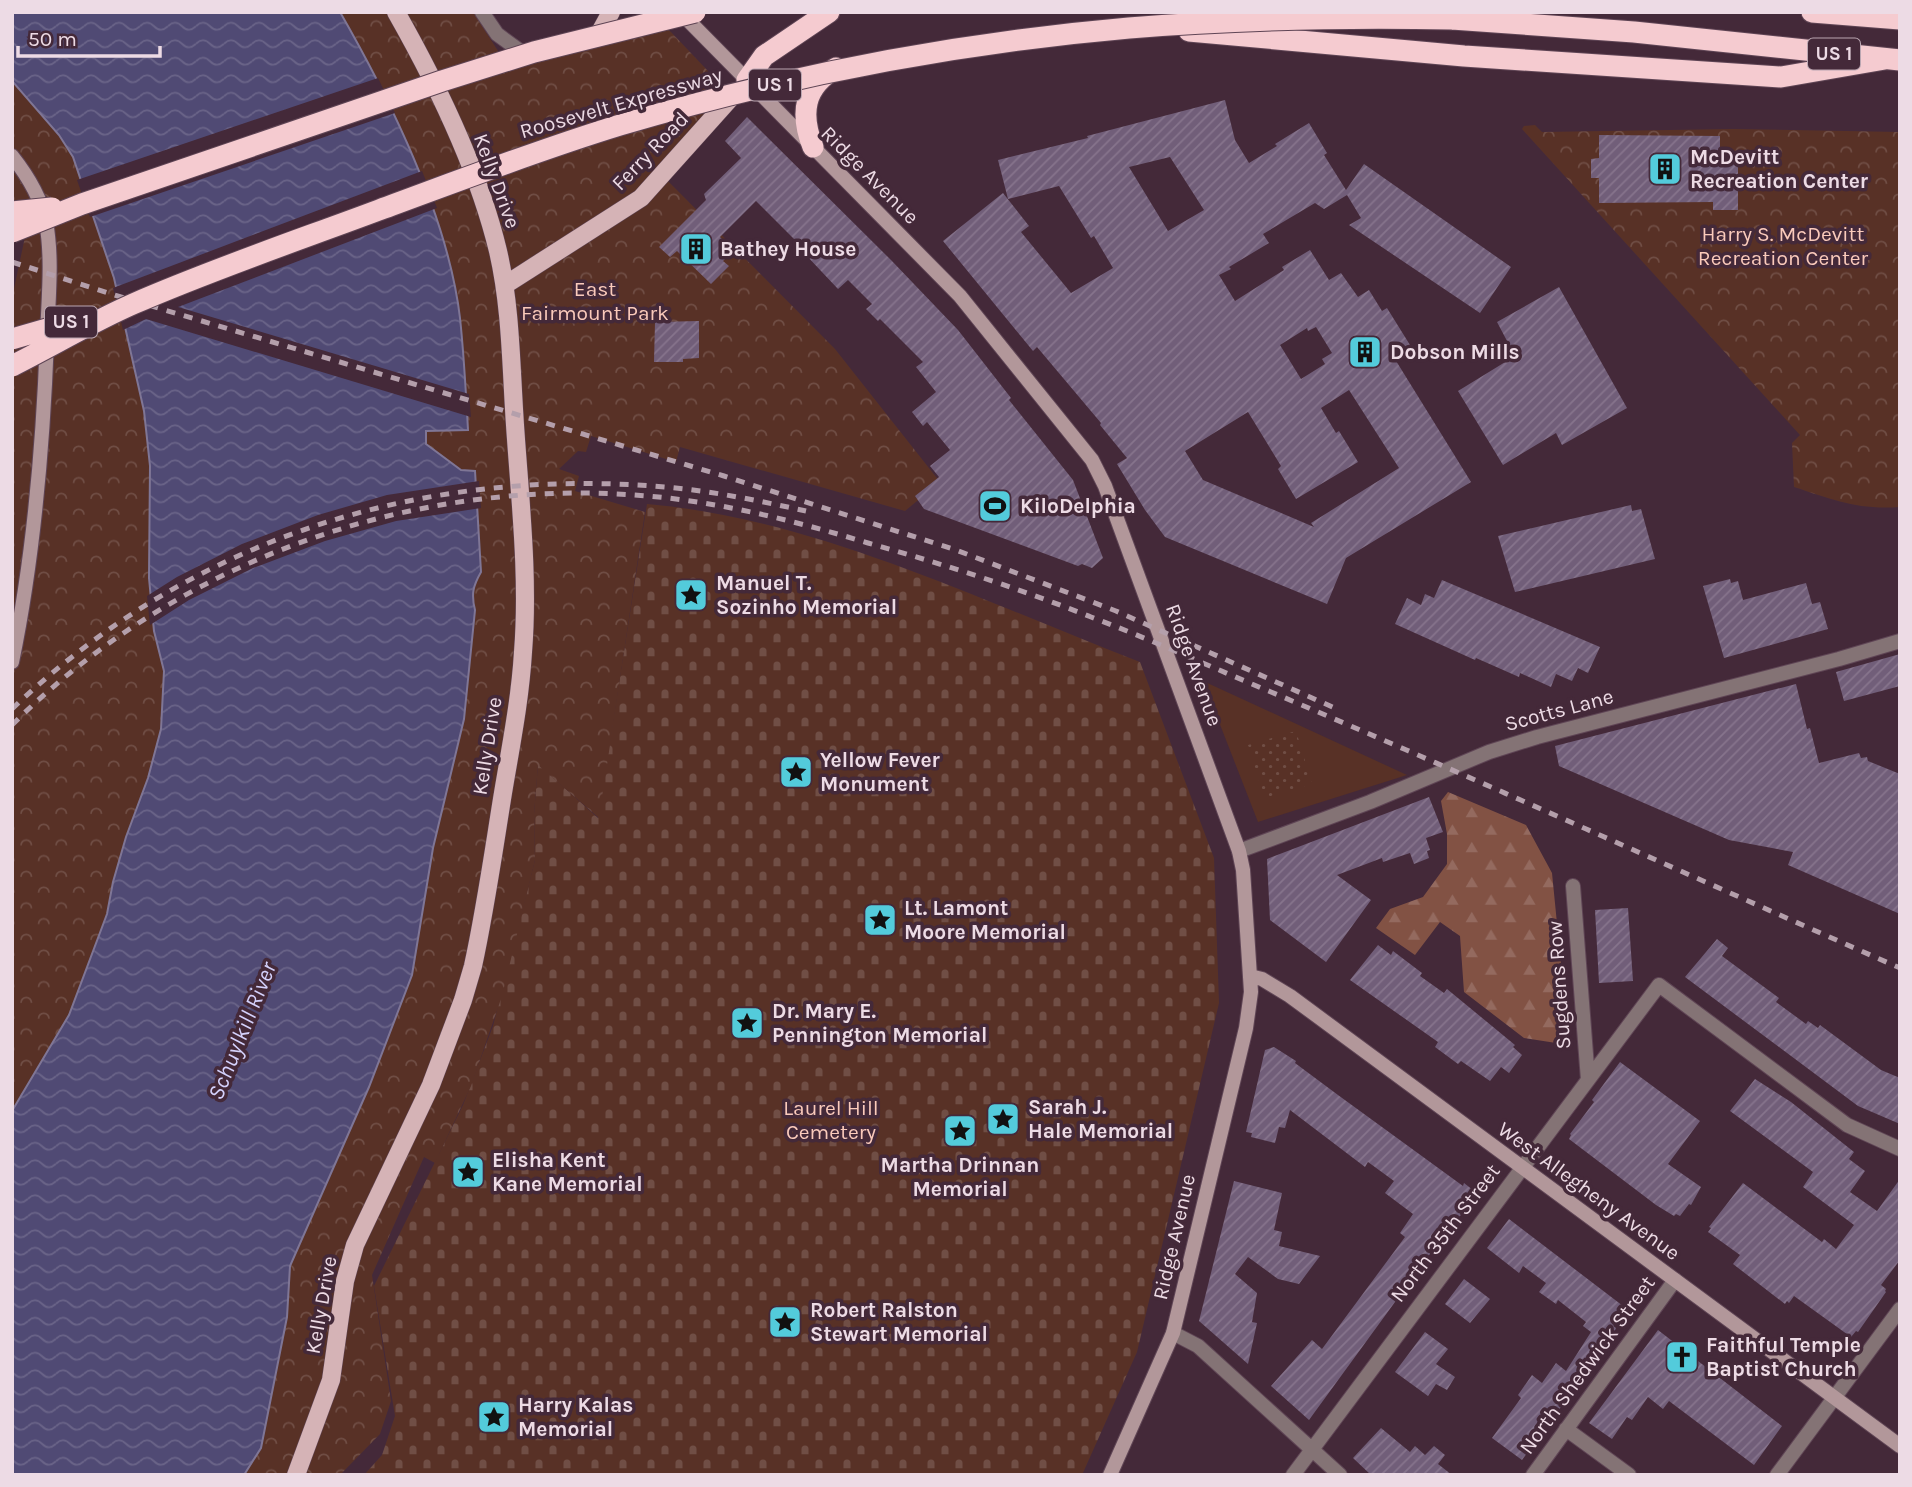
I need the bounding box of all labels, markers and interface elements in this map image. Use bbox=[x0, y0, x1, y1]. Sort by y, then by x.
scale bar bbox=[18, 14, 159, 58]
text: 50 m bbox=[28, 27, 77, 51]
road number: US 1 bbox=[1808, 38, 1860, 70]
street label: Roosevelt Expressway bbox=[517, 63, 725, 143]
road number: US 1 bbox=[749, 69, 801, 100]
street label: Ferry Road bbox=[607, 107, 693, 195]
street label: Ridge Avenue bbox=[816, 121, 924, 229]
street label: Kelly Drive bbox=[469, 130, 525, 232]
place label: McDevitt Recreation Center bbox=[1690, 145, 1869, 193]
building icon: McDevitt Recreation Center bbox=[1646, 150, 1684, 188]
park label: Harry S. McDevitt Recreation Center bbox=[1698, 222, 1869, 270]
building icon: Bathey House bbox=[677, 230, 715, 268]
place label: Bathey House bbox=[720, 237, 856, 261]
park label: East Fairmount Park bbox=[521, 277, 669, 325]
road number: US 1 bbox=[45, 306, 97, 338]
building icon: Dobson Mills bbox=[1346, 333, 1384, 371]
place label: Dobson Mills bbox=[1390, 340, 1520, 364]
sports icon: KiloDelphia bbox=[976, 487, 1014, 525]
place label: KiloDelphia bbox=[1020, 494, 1136, 518]
place label: Manuel T. Sozinho Memorial bbox=[716, 571, 897, 619]
place icon: Manuel T. Sozinho Memorial bbox=[672, 576, 710, 614]
street label: Ridge Avenue bbox=[1161, 601, 1227, 729]
street label: Scotts Lane bbox=[1502, 684, 1616, 736]
street label: Kelly Drive bbox=[467, 695, 507, 797]
place label: Yellow Fever Monument bbox=[820, 748, 941, 796]
place icon: Yellow Fever Monument bbox=[777, 753, 815, 791]
place label: Lt. Lamont Moore Memorial bbox=[904, 896, 1066, 944]
place icon: Lt. Lamont Moore Memorial bbox=[861, 901, 899, 939]
street label: Sugdens Row bbox=[1543, 920, 1575, 1050]
water label: Schuylkill River bbox=[202, 957, 282, 1104]
place label: Dr. Mary E. Pennington Memorial bbox=[772, 999, 987, 1047]
place icon: Dr. Mary E. Pennington Memorial bbox=[728, 1004, 766, 1042]
place label: Sarah J. Hale Memorial bbox=[1028, 1095, 1173, 1143]
park label: Laurel Hill Cemetery bbox=[783, 1096, 879, 1144]
place icon: Sarah J. Hale Memorial bbox=[984, 1100, 1022, 1138]
place icon: Martha Drinnan Memorial bbox=[941, 1112, 979, 1150]
street label: West Allegheny Avenue bbox=[1493, 1117, 1685, 1265]
place label: Elisha Kent Kane Memorial bbox=[492, 1148, 643, 1196]
place icon: Elisha Kent Kane Memorial bbox=[449, 1153, 487, 1191]
place label: Martha Drinnan Memorial bbox=[881, 1153, 1039, 1201]
street label: North 35th Street bbox=[1385, 1159, 1505, 1307]
street label: Ridge Avenue bbox=[1148, 1172, 1200, 1302]
street label: Kelly Drive bbox=[301, 1254, 341, 1356]
street label: North Shedwick Street bbox=[1514, 1271, 1660, 1459]
place label: Robert Ralston Stewart Memorial bbox=[810, 1298, 988, 1346]
place icon: Robert Ralston Stewart Memorial bbox=[766, 1303, 804, 1341]
place label: Faithful Temple Baptist Church bbox=[1706, 1333, 1861, 1381]
church icon: Faithful Temple Baptist Church bbox=[1663, 1338, 1701, 1376]
place label: Harry Kalas Memorial bbox=[518, 1393, 633, 1441]
place icon: Harry Kalas Memorial bbox=[475, 1398, 513, 1436]

